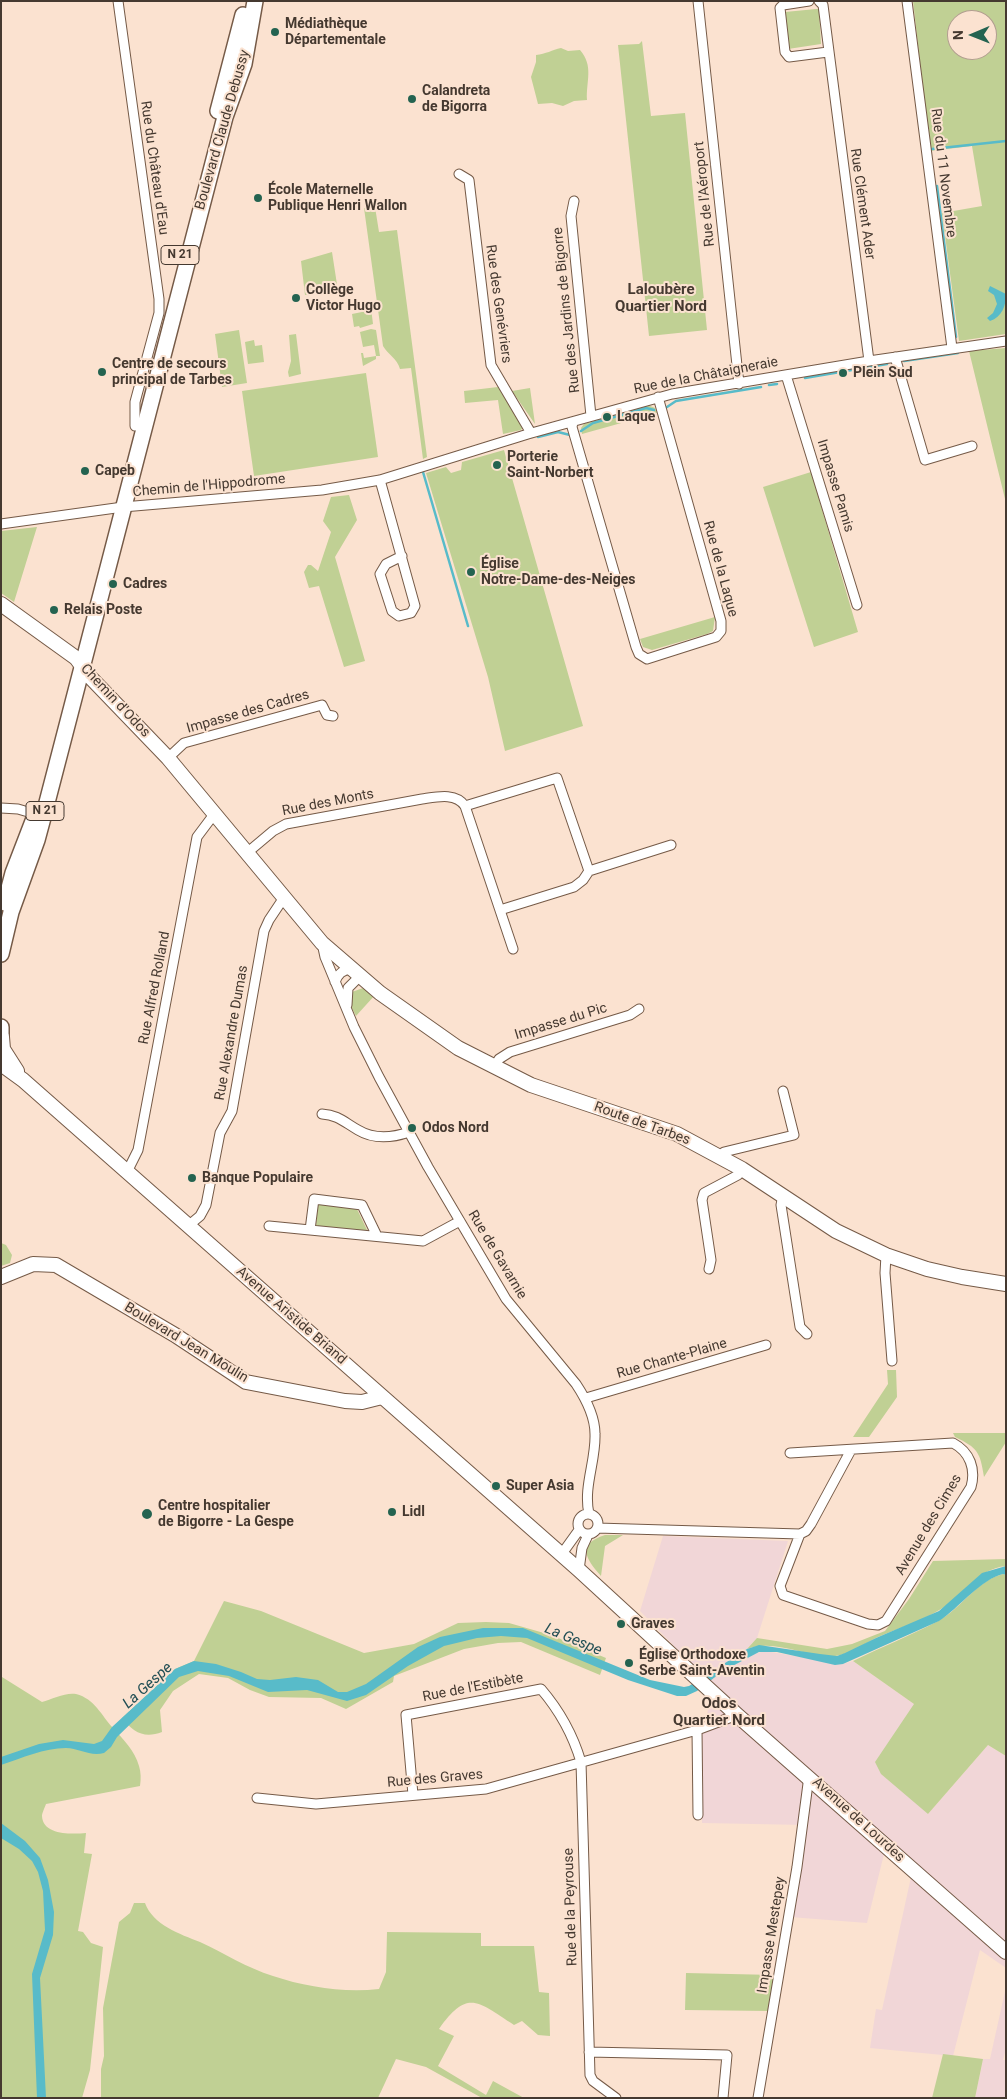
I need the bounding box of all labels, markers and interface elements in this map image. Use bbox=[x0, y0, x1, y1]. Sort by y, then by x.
north arrow bbox=[947, 10, 997, 60]
place label: Médiathèque Départementale bbox=[285, 16, 386, 48]
marker: Médiathèque Départementale bbox=[269, 26, 281, 38]
text: N bbox=[950, 30, 966, 40]
street label: Boulevard Claude Debussy bbox=[192, 48, 254, 212]
place label: Calandreta de Bigorra bbox=[422, 83, 490, 115]
marker: Calandreta de Bigorra bbox=[406, 93, 418, 105]
street label: Rue du Château d'Eau bbox=[136, 100, 172, 236]
street label: Rue du 11 Novembre bbox=[927, 108, 959, 238]
street label: Rue de l'Aéroport bbox=[691, 141, 719, 247]
street label: Rue Clément Ader bbox=[846, 147, 878, 261]
place label: École Maternelle Publique Henri Wallon bbox=[268, 182, 407, 214]
marker: École Maternelle Publique Henri Wallon bbox=[252, 192, 264, 204]
street label: Rue des Jardins de Bigorre bbox=[550, 226, 584, 394]
street label: Rue des Genévriers bbox=[481, 244, 515, 364]
road number: N 21 bbox=[161, 246, 199, 264]
district label: Laloubère Quartier Nord bbox=[615, 281, 707, 316]
place label: Collège Victor Hugo bbox=[306, 282, 381, 314]
marker: Collège Victor Hugo bbox=[290, 292, 302, 304]
street label: Rue de la Châtaigneraie bbox=[632, 354, 780, 398]
place label: Centre de secours principal de Tarbes bbox=[112, 356, 232, 388]
place label: Plein Sud bbox=[853, 365, 913, 381]
marker: Centre de secours principal de Tarbes bbox=[96, 366, 108, 378]
marker: Plein Sud bbox=[837, 367, 849, 379]
place label: Laque bbox=[617, 409, 655, 425]
marker: Laque bbox=[601, 411, 613, 423]
street label: Impasse Pamis bbox=[813, 438, 857, 534]
place label: Porterie Saint-Norbert bbox=[507, 449, 593, 482]
marker: Porterie Saint-Norbert bbox=[491, 459, 503, 471]
place label: Capeb bbox=[95, 463, 135, 479]
marker: Capeb bbox=[79, 465, 91, 477]
street label: Chemin de l'Hippodrome bbox=[132, 471, 286, 501]
street label: Rue de la Laque bbox=[699, 519, 741, 619]
place label: Église Notre-Dame-des-Neiges bbox=[481, 556, 635, 588]
marker: Église Notre-Dame-des-Neiges bbox=[465, 566, 477, 578]
place label: Cadres bbox=[123, 576, 167, 592]
marker: Cadres bbox=[107, 578, 119, 590]
place label: Relais Poste bbox=[64, 602, 142, 618]
marker: Relais Poste bbox=[48, 604, 60, 616]
street label: Chemin d'Odos bbox=[77, 661, 153, 741]
street label: Impasse des Cadres bbox=[185, 686, 311, 738]
street label: Rue des Monts bbox=[281, 786, 375, 820]
road number: N 21 bbox=[26, 801, 64, 820]
street label: Rue Alfred Rolland bbox=[136, 930, 174, 1046]
street label: Rue Alexandre Dumas bbox=[212, 964, 252, 1102]
street label: Impasse du Pic bbox=[513, 1000, 609, 1044]
street label: Route de Tarbes bbox=[592, 1099, 692, 1149]
place label: Odos Nord bbox=[422, 1120, 489, 1136]
marker: Odos Nord bbox=[406, 1122, 418, 1134]
place label: Banque Populaire bbox=[202, 1170, 313, 1186]
marker: Banque Populaire bbox=[186, 1172, 198, 1184]
street label: Rue de Gavarnie bbox=[464, 1208, 530, 1302]
street label: Avenue Aristide Briand bbox=[232, 1264, 350, 1368]
street label: Boulevard Jean Moulin bbox=[121, 1299, 251, 1387]
street label: Rue Chante-Plaine bbox=[615, 1335, 729, 1383]
street label: Avenue des Cimes bbox=[892, 1472, 966, 1578]
place label: Super Asia bbox=[506, 1478, 574, 1494]
marker: Super Asia bbox=[490, 1480, 502, 1492]
place label: Centre hospitalier de Bigorre - La Gespe bbox=[158, 1498, 294, 1530]
place label: Lidl bbox=[402, 1504, 425, 1520]
marker: Lidl bbox=[386, 1506, 398, 1518]
marker: Centre hospitalier de Bigorre - La Gespe bbox=[140, 1507, 154, 1521]
place label: Graves bbox=[631, 1616, 675, 1632]
marker: Graves bbox=[615, 1618, 627, 1630]
water label: La Gespe bbox=[542, 1620, 604, 1660]
place label: Église Orthodoxe Serbe Saint-Aventin bbox=[639, 1647, 765, 1680]
marker: Église Orthodoxe Serbe Saint-Aventin bbox=[623, 1657, 635, 1669]
water label: La Gespe bbox=[120, 1659, 176, 1713]
street label: Rue de l'Estibète bbox=[421, 1670, 525, 1706]
district label: Odos Quartier Nord bbox=[673, 1695, 765, 1730]
street label: Rue des Graves bbox=[386, 1766, 484, 1792]
street label: Avenue de Lourdes bbox=[808, 1774, 908, 1866]
street label: Rue de la Peyrouse bbox=[561, 1848, 581, 1966]
street label: Impasse Mestepey bbox=[755, 1876, 789, 1994]

